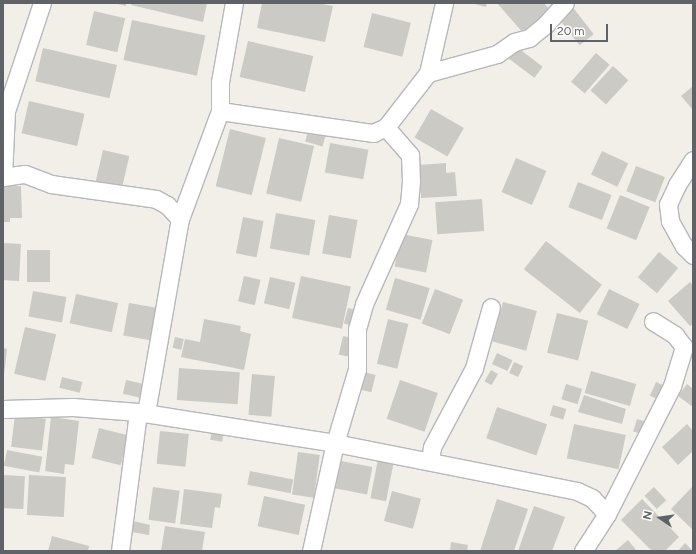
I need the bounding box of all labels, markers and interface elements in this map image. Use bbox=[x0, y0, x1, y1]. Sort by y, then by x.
scale bar bbox=[552, 16, 610, 42]
text: 20 m bbox=[557, 24, 585, 38]
north arrow bbox=[640, 498, 680, 538]
text: N bbox=[641, 510, 655, 521]

